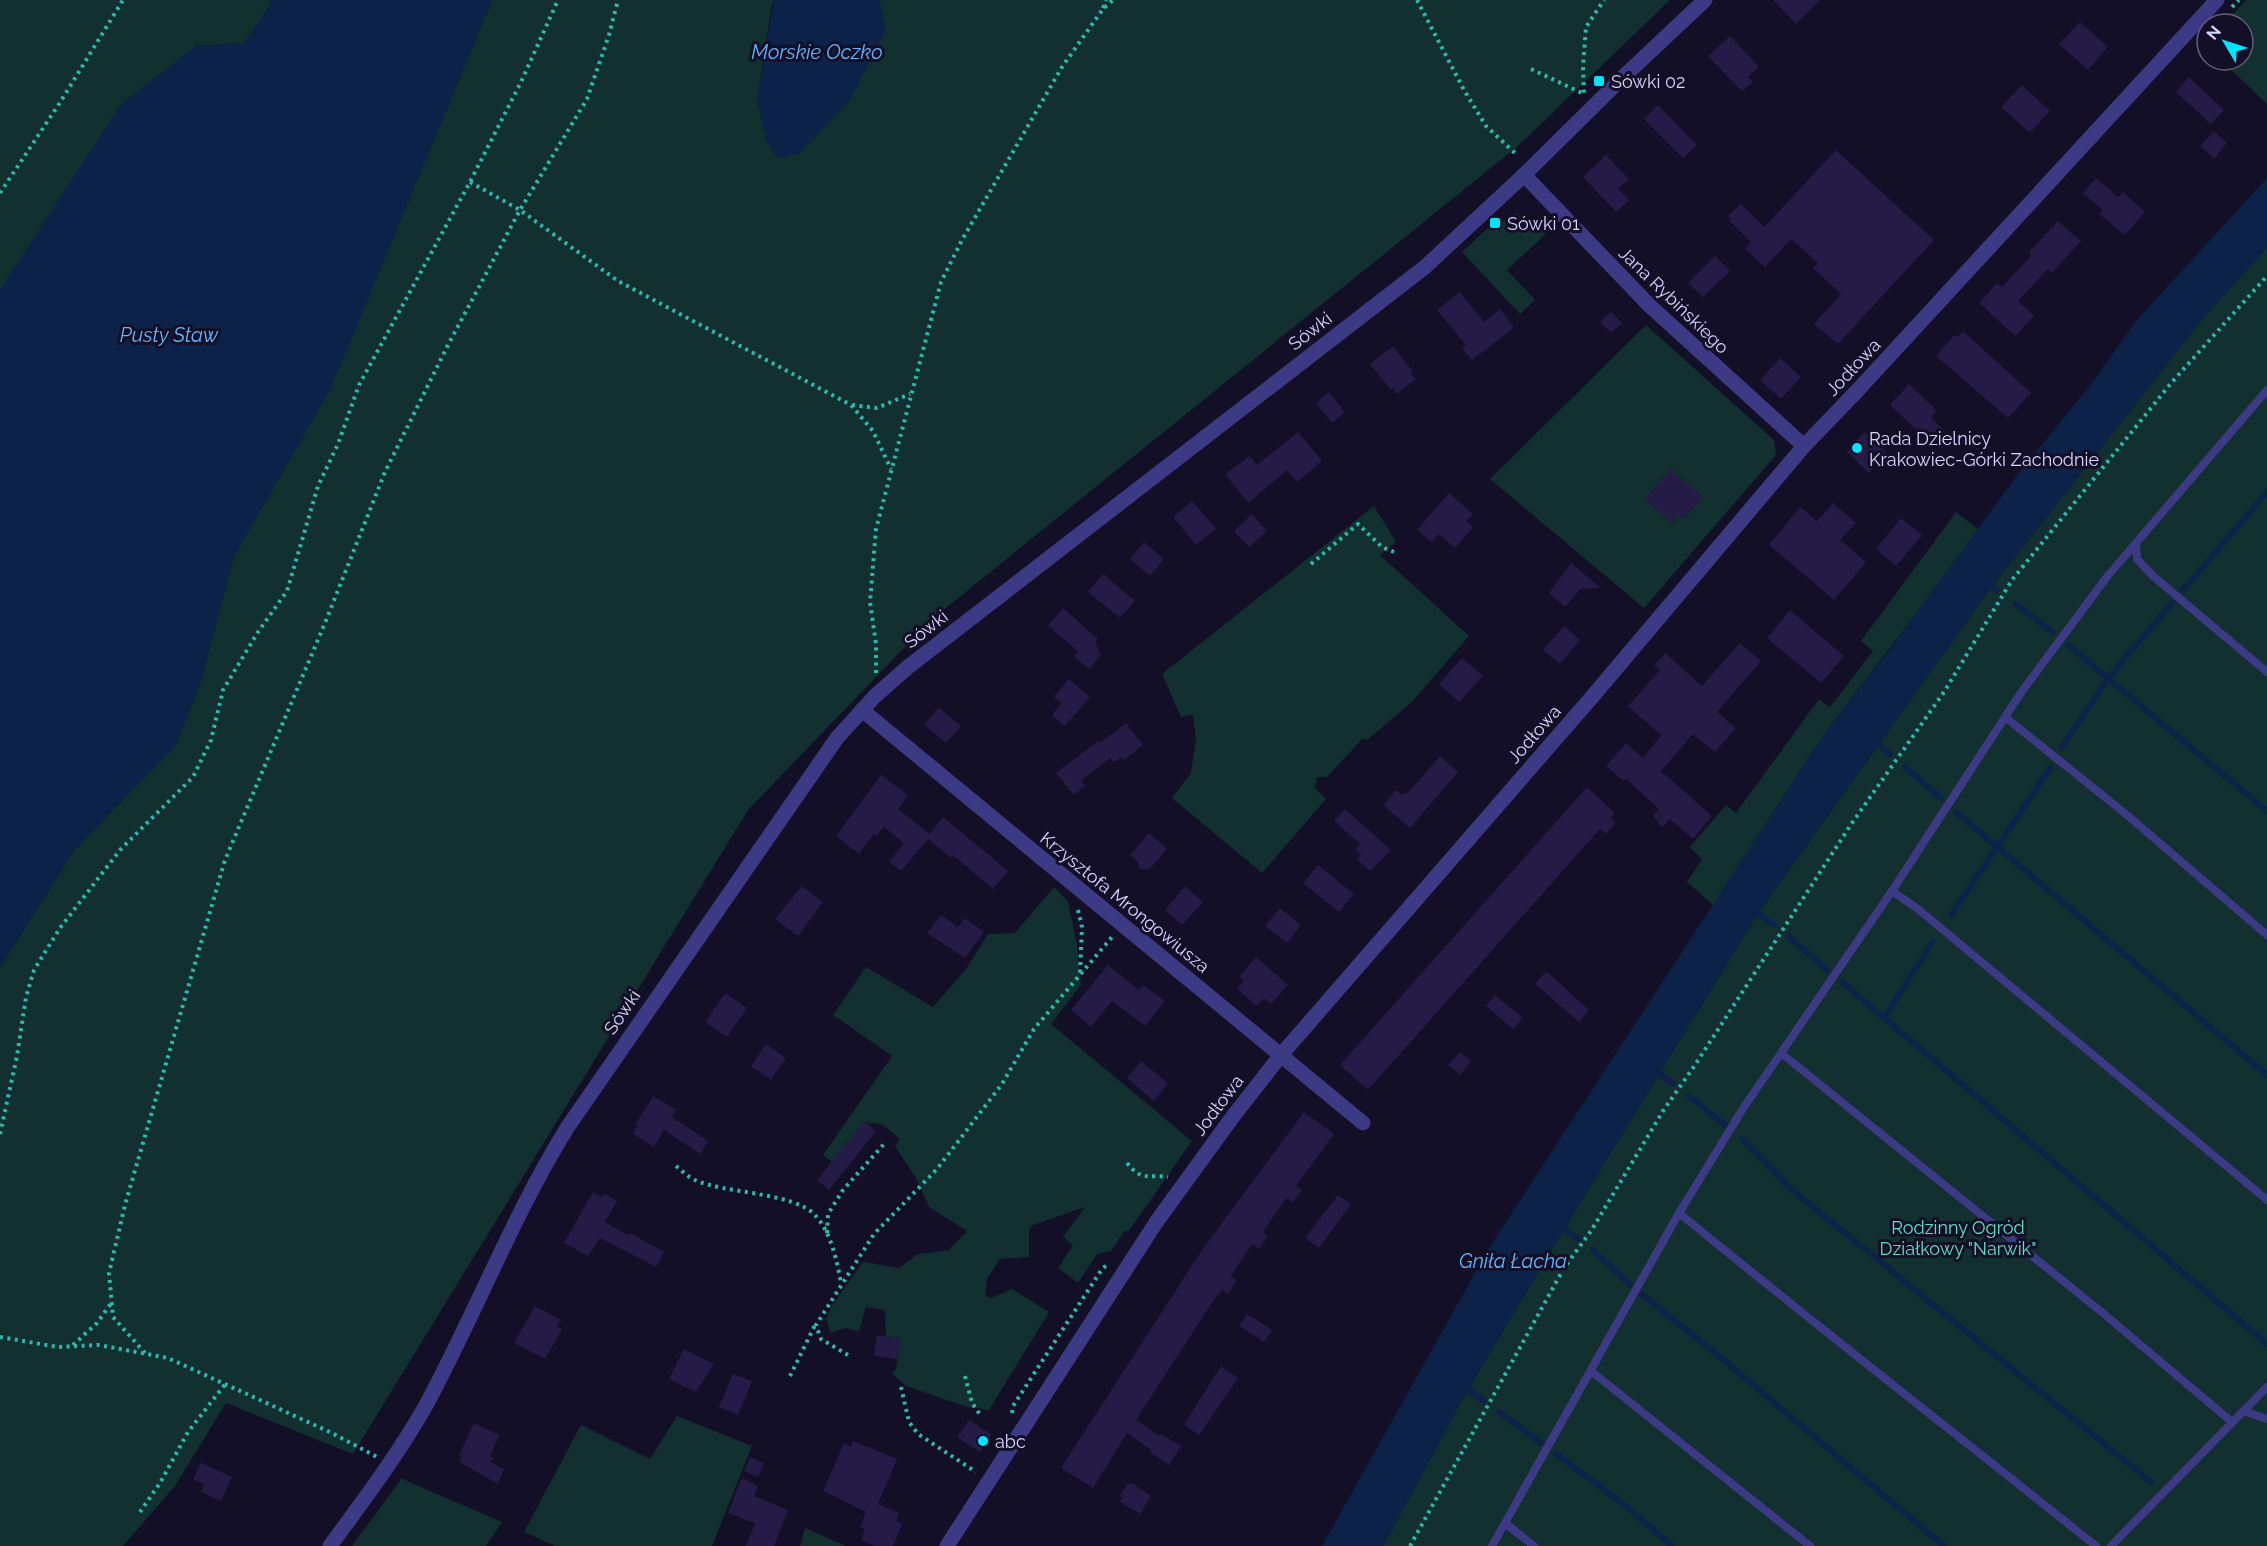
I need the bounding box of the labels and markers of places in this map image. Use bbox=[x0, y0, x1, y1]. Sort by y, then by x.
place label: Sówki 02 bbox=[1611, 71, 1685, 92]
marker: Sówki 02 bbox=[1592, 74, 1606, 88]
place label: Sówki 01 bbox=[1507, 213, 1580, 234]
marker: Sówki 01 bbox=[1488, 216, 1502, 230]
place label: Rada Dzielnicy Krakowiec-Górki Zachodnie bbox=[1869, 428, 2099, 470]
marker: Rada Dzielnicy Krakowiec-Górki Zachodnie bbox=[1850, 441, 1864, 455]
place label: abc bbox=[995, 1431, 1026, 1452]
marker: abc bbox=[976, 1434, 990, 1448]

